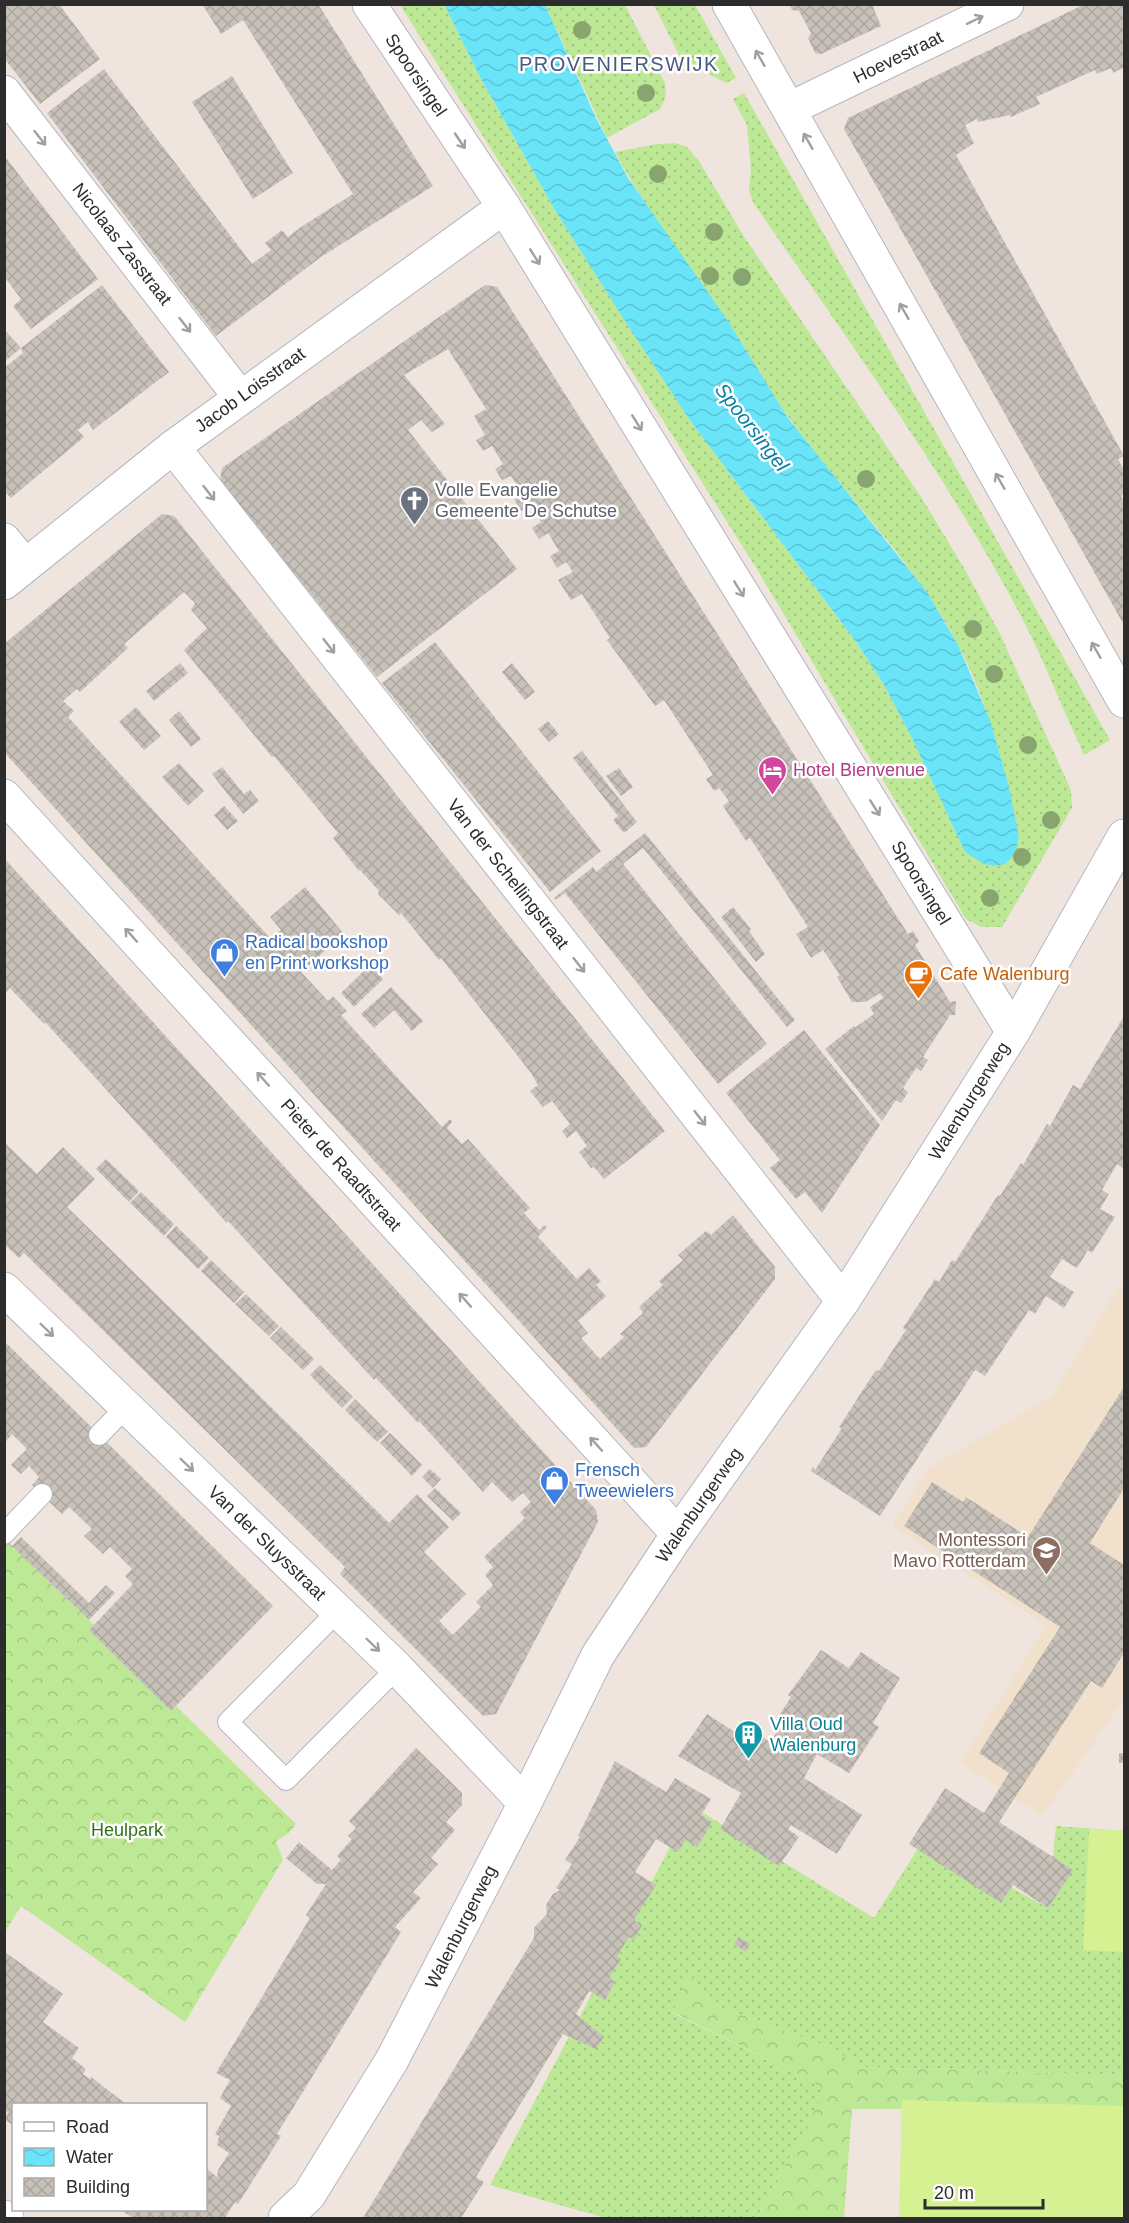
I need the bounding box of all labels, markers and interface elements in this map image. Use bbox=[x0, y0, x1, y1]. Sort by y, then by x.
one-way arrow bbox=[965, 14, 983, 26]
street label: Hoevestraat bbox=[850, 27, 946, 87]
street label: Spoorsingel bbox=[381, 30, 451, 120]
one-way arrow bbox=[754, 50, 766, 67]
district label: PROVENIERSWIJK bbox=[519, 53, 719, 75]
one-way arrow bbox=[34, 130, 47, 146]
one-way arrow bbox=[454, 132, 466, 148]
one-way arrow bbox=[801, 133, 813, 150]
street label: Nicolaas Zasstraat bbox=[68, 179, 176, 309]
one-way arrow bbox=[529, 248, 541, 265]
one-way arrow bbox=[897, 303, 909, 320]
one-way arrow bbox=[179, 317, 192, 333]
street label: Jacob Loisstraat bbox=[191, 343, 309, 437]
water label: Spoorsingel bbox=[711, 379, 794, 476]
one-way arrow bbox=[632, 414, 644, 431]
one-way arrow bbox=[993, 472, 1005, 489]
place label: Volle Evangelie Gemeente De Schutse bbox=[435, 480, 617, 521]
one-way arrow bbox=[203, 484, 215, 500]
church icon: Volle Evangelie Gemeente De Schutse bbox=[398, 484, 430, 526]
one-way arrow bbox=[734, 580, 746, 597]
one-way arrow bbox=[323, 638, 336, 654]
one-way arrow bbox=[1090, 642, 1102, 659]
hotel icon: Hotel Bienvenue bbox=[756, 754, 788, 796]
place label: Hotel Bienvenue bbox=[793, 760, 925, 780]
street label: Van der Schellingstraat bbox=[443, 795, 573, 953]
one-way arrow bbox=[869, 799, 881, 816]
street label: Spoorsingel bbox=[887, 837, 955, 929]
one-way arrow bbox=[124, 927, 138, 942]
place label: Radical bookshop en Print workshop bbox=[245, 932, 389, 973]
shop icon: Radical bookshop en Print workshop bbox=[208, 936, 240, 978]
one-way arrow bbox=[573, 957, 586, 973]
cafe icon: Cafe Walenburg bbox=[903, 958, 935, 1000]
place label: Cafe Walenburg bbox=[940, 964, 1069, 984]
street label: Walenburgerweg bbox=[925, 1038, 1013, 1164]
one-way arrow bbox=[256, 1071, 270, 1086]
street label: Pieter de Raadtstraat bbox=[277, 1095, 405, 1235]
one-way arrow bbox=[693, 1110, 706, 1126]
one-way arrow bbox=[458, 1293, 472, 1308]
one-way arrow bbox=[39, 1323, 54, 1337]
one-way arrow bbox=[589, 1437, 603, 1452]
street label: Walenburgerweg bbox=[652, 1444, 746, 1566]
one-way arrow bbox=[179, 1458, 194, 1473]
place label: Frensch Tweewielers bbox=[575, 1460, 674, 1501]
shop icon: Frensch Tweewielers bbox=[538, 1464, 570, 1506]
street label: Van der Sluysstraat bbox=[204, 1482, 330, 1604]
place label: Montessori Mavo Rotterdam bbox=[893, 1530, 1026, 1571]
school or university icon: Montessori Mavo Rotterdam bbox=[1031, 1534, 1063, 1576]
one-way arrow bbox=[365, 1637, 380, 1652]
place label: Villa Oud Walenburg bbox=[770, 1714, 856, 1755]
building icon: Villa Oud Walenburg bbox=[733, 1718, 765, 1760]
park label: Heulpark bbox=[91, 1820, 164, 1840]
street label: Walenburgerweg bbox=[421, 1862, 501, 1992]
legend bbox=[12, 2103, 207, 2211]
text: Road bbox=[66, 2117, 109, 2137]
text: Water bbox=[66, 2147, 113, 2167]
scale bar bbox=[925, 2172, 1044, 2210]
text: Building bbox=[66, 2177, 130, 2197]
text: 20 m bbox=[934, 2183, 974, 2203]

